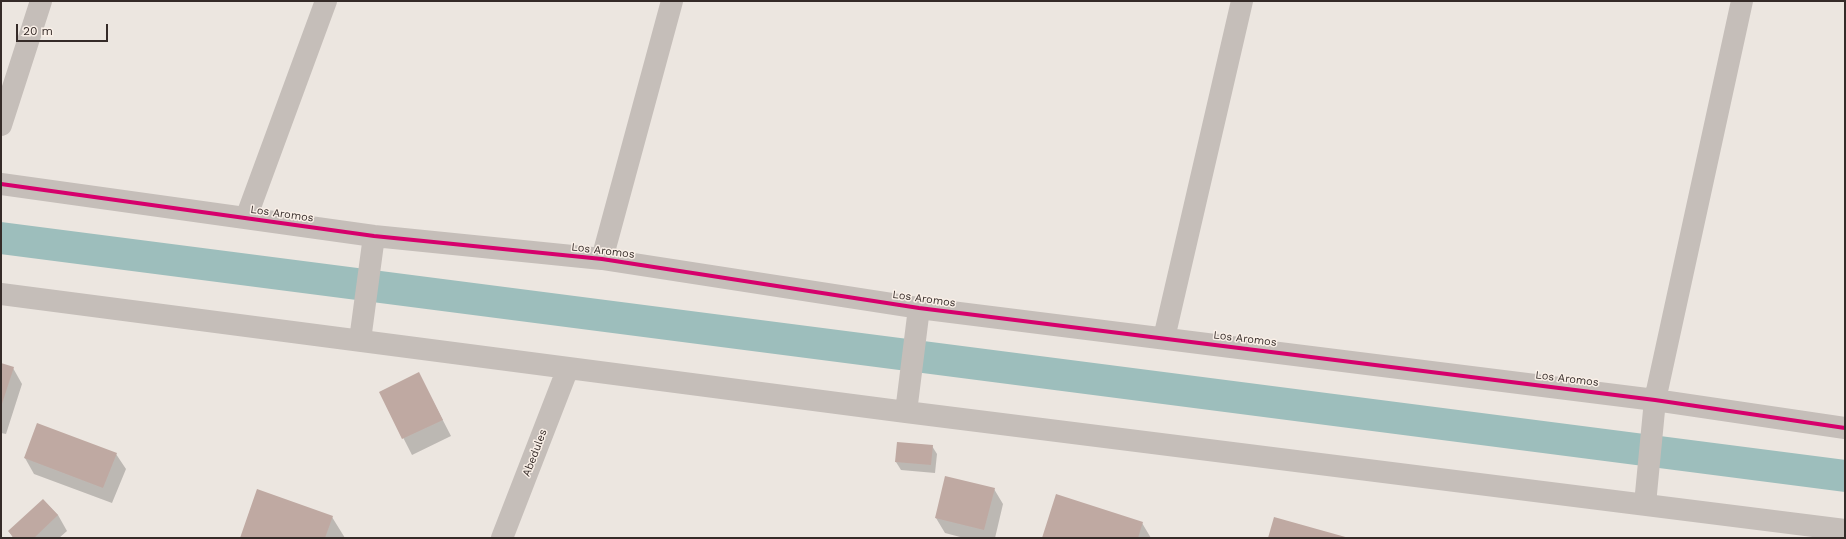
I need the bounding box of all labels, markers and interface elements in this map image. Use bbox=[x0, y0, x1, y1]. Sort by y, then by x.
scale bar bbox=[18, 16, 110, 42]
text: 20 m bbox=[23, 24, 53, 38]
street label: Los Aromos bbox=[250, 203, 314, 225]
street label: Los Aromos bbox=[571, 241, 635, 261]
street label: Los Aromos bbox=[892, 288, 956, 310]
street label: Los Aromos bbox=[1213, 329, 1277, 349]
street label: Los Aromos bbox=[1535, 369, 1599, 389]
street label: Abedules bbox=[520, 427, 550, 479]

